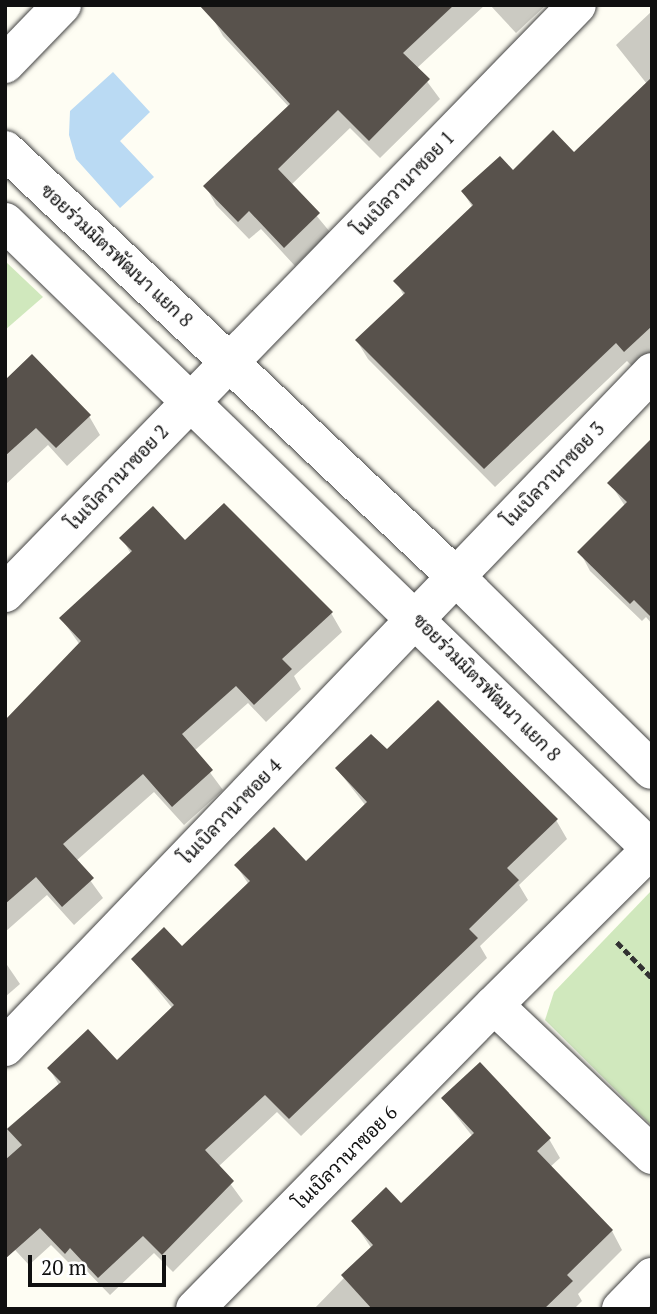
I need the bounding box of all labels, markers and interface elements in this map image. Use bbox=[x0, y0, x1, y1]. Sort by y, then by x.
street label: โนเบิลวานาซอย 1 bbox=[347, 126, 459, 240]
street label: ซอยร่วมมิตรพัฒนา แยก 8 bbox=[36, 179, 198, 331]
street label: โนเบิลวานาซอย 3 bbox=[497, 417, 609, 531]
street label: โนเบิลวานาซอย 2 bbox=[61, 420, 173, 534]
street label: ซอยร่วมมิตรพัฒนา แยก 8 bbox=[408, 608, 566, 766]
street label: โนเบิลวานาซอย 4 bbox=[174, 754, 286, 868]
street label: โนเบิลวานาซอย 6 bbox=[288, 1100, 402, 1214]
scale bar bbox=[32, 1240, 170, 1284]
text: 20 m bbox=[41, 1253, 87, 1281]

